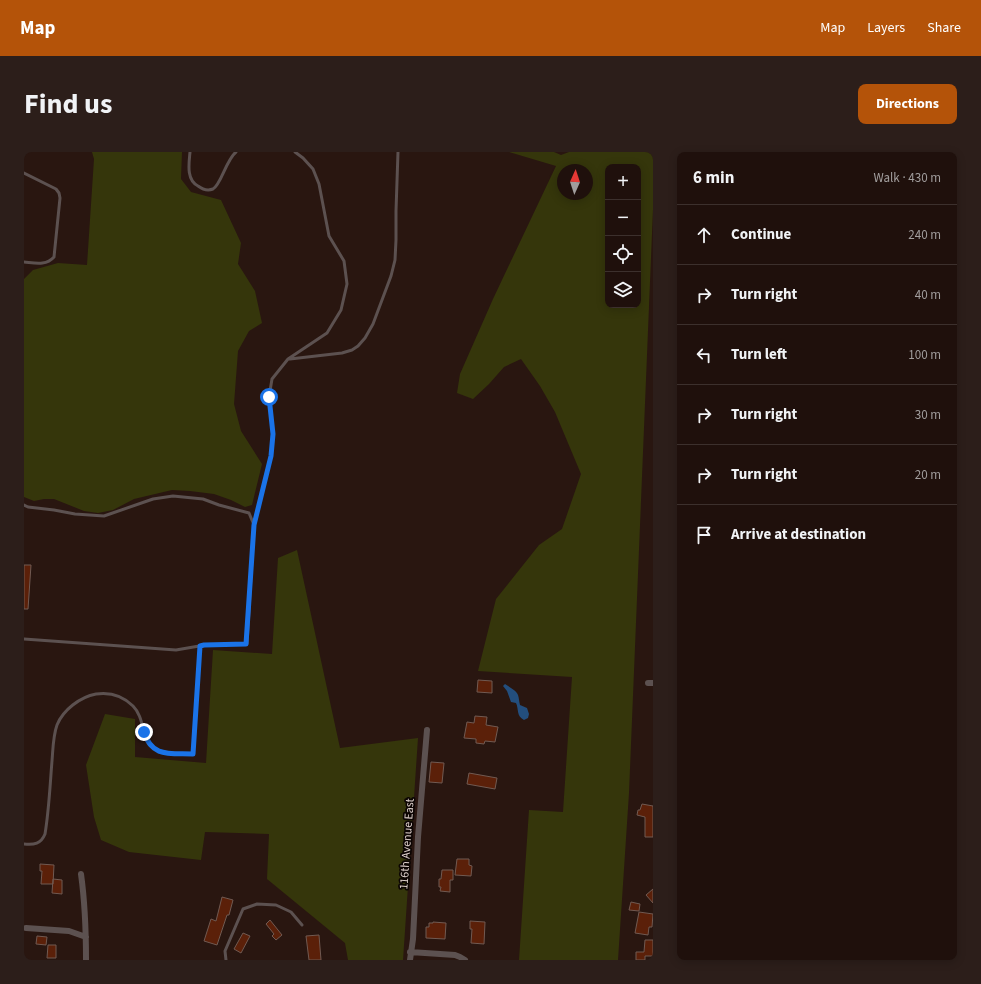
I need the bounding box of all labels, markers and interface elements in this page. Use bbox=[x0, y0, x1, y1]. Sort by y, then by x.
text: Map bbox=[20, 15, 55, 42]
text: Map bbox=[820, 18, 845, 38]
text: Layers bbox=[867, 18, 905, 38]
text: Share bbox=[927, 18, 961, 38]
text: Find us bbox=[24, 84, 112, 124]
button: Directions bbox=[858, 84, 957, 124]
north arrow bbox=[557, 164, 593, 200]
map controls bbox=[605, 164, 641, 308]
button: + bbox=[605, 164, 641, 200]
text: 6 min bbox=[693, 166, 734, 190]
text: Walk · 430 m bbox=[873, 169, 941, 187]
button: − bbox=[605, 200, 641, 236]
icon: ahead bbox=[693, 224, 715, 246]
text: Continue bbox=[731, 224, 791, 245]
text: 240 m bbox=[908, 226, 941, 244]
button: locate bbox=[605, 236, 641, 272]
button: layers bbox=[605, 272, 641, 308]
icon: right bbox=[693, 284, 715, 306]
text: Turn right bbox=[731, 284, 797, 305]
text: 40 m bbox=[915, 286, 941, 304]
icon: left bbox=[693, 344, 715, 366]
text: Turn left bbox=[731, 344, 787, 365]
text: 100 m bbox=[908, 346, 941, 364]
route start bbox=[260, 388, 278, 406]
icon: right bbox=[693, 404, 715, 426]
text: Turn right bbox=[731, 404, 797, 425]
text: 30 m bbox=[915, 406, 941, 424]
icon: right bbox=[693, 464, 715, 486]
text: Turn right bbox=[731, 464, 797, 485]
text: 20 m bbox=[915, 466, 941, 484]
icon: arrive bbox=[693, 524, 715, 546]
text: Arrive at destination bbox=[731, 524, 866, 545]
route end bbox=[135, 723, 153, 741]
street label: 116th Avenue East bbox=[395, 798, 419, 890]

